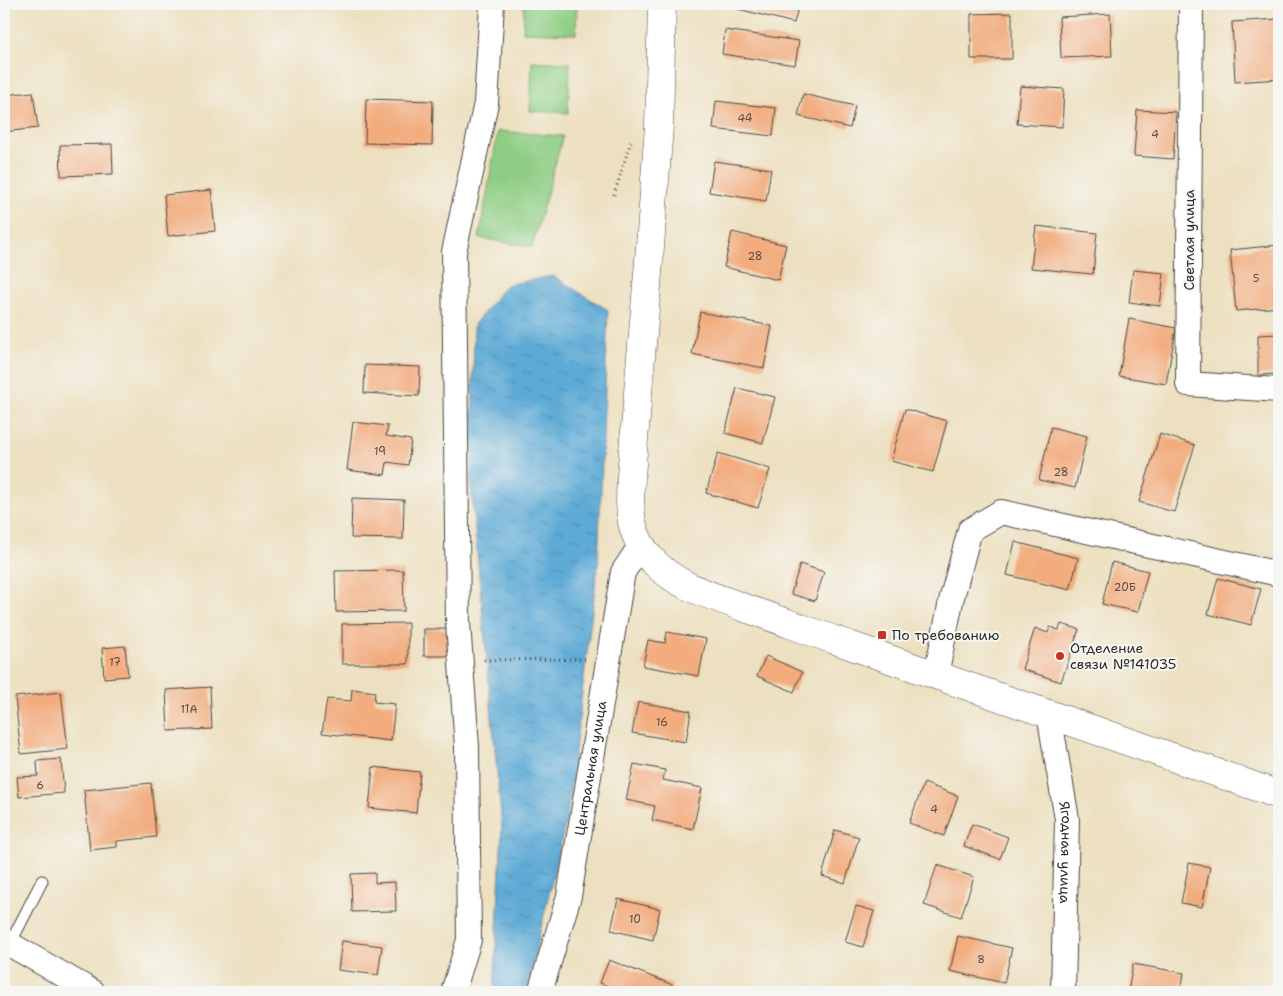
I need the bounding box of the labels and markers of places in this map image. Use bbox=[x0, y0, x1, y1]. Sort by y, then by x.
place label: По требованию bbox=[892, 626, 1000, 644]
marker: По требованию bbox=[876, 629, 888, 641]
place label: Отделение связи №141035 bbox=[1070, 639, 1176, 673]
marker: Отделение связи №141035 bbox=[1054, 650, 1066, 662]

